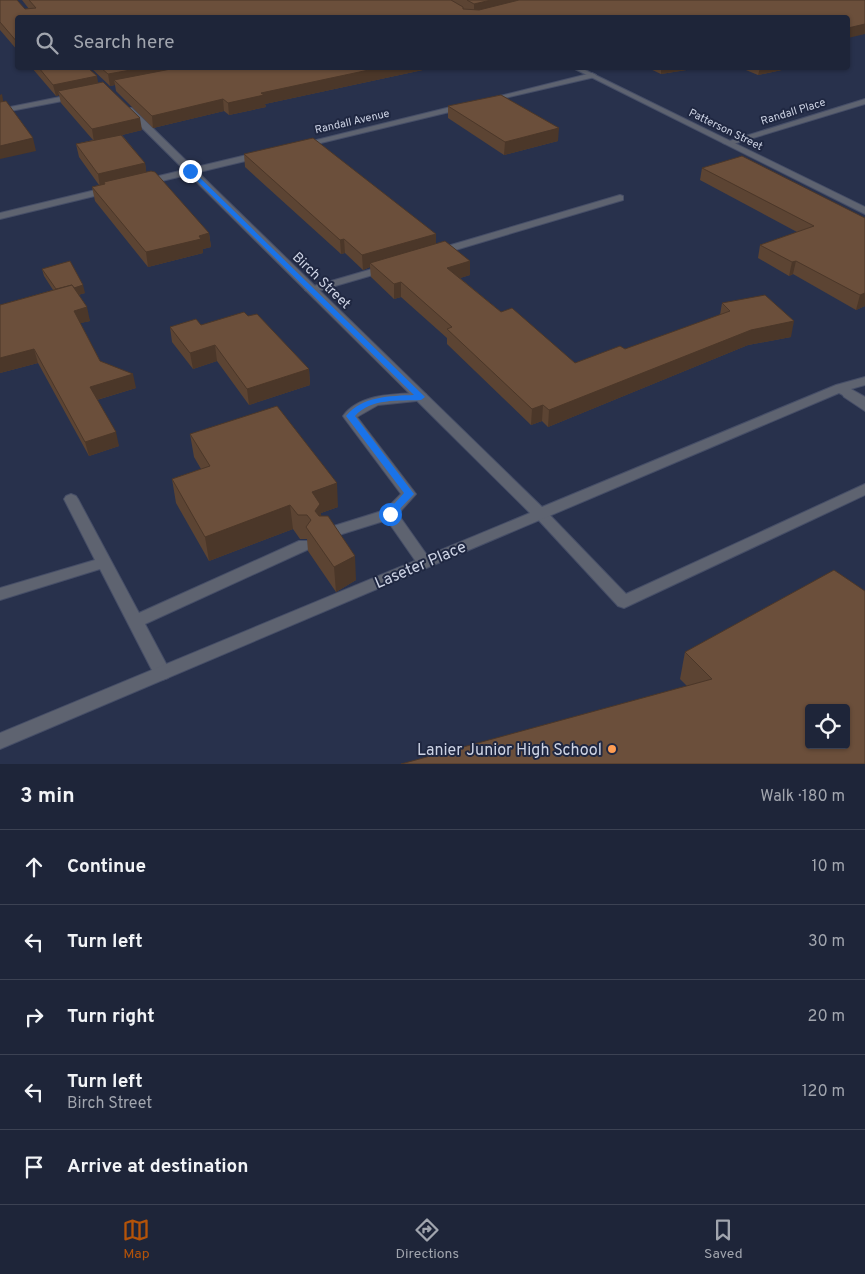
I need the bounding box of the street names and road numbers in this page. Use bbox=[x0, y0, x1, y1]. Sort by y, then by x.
street label: Randall Place bbox=[759, 95, 827, 128]
street label: Patterson Street bbox=[686, 106, 765, 154]
street label: Randall Avenue bbox=[314, 107, 391, 137]
street label: Birch Street bbox=[288, 249, 354, 313]
street label: Laseter Place bbox=[372, 538, 470, 594]

